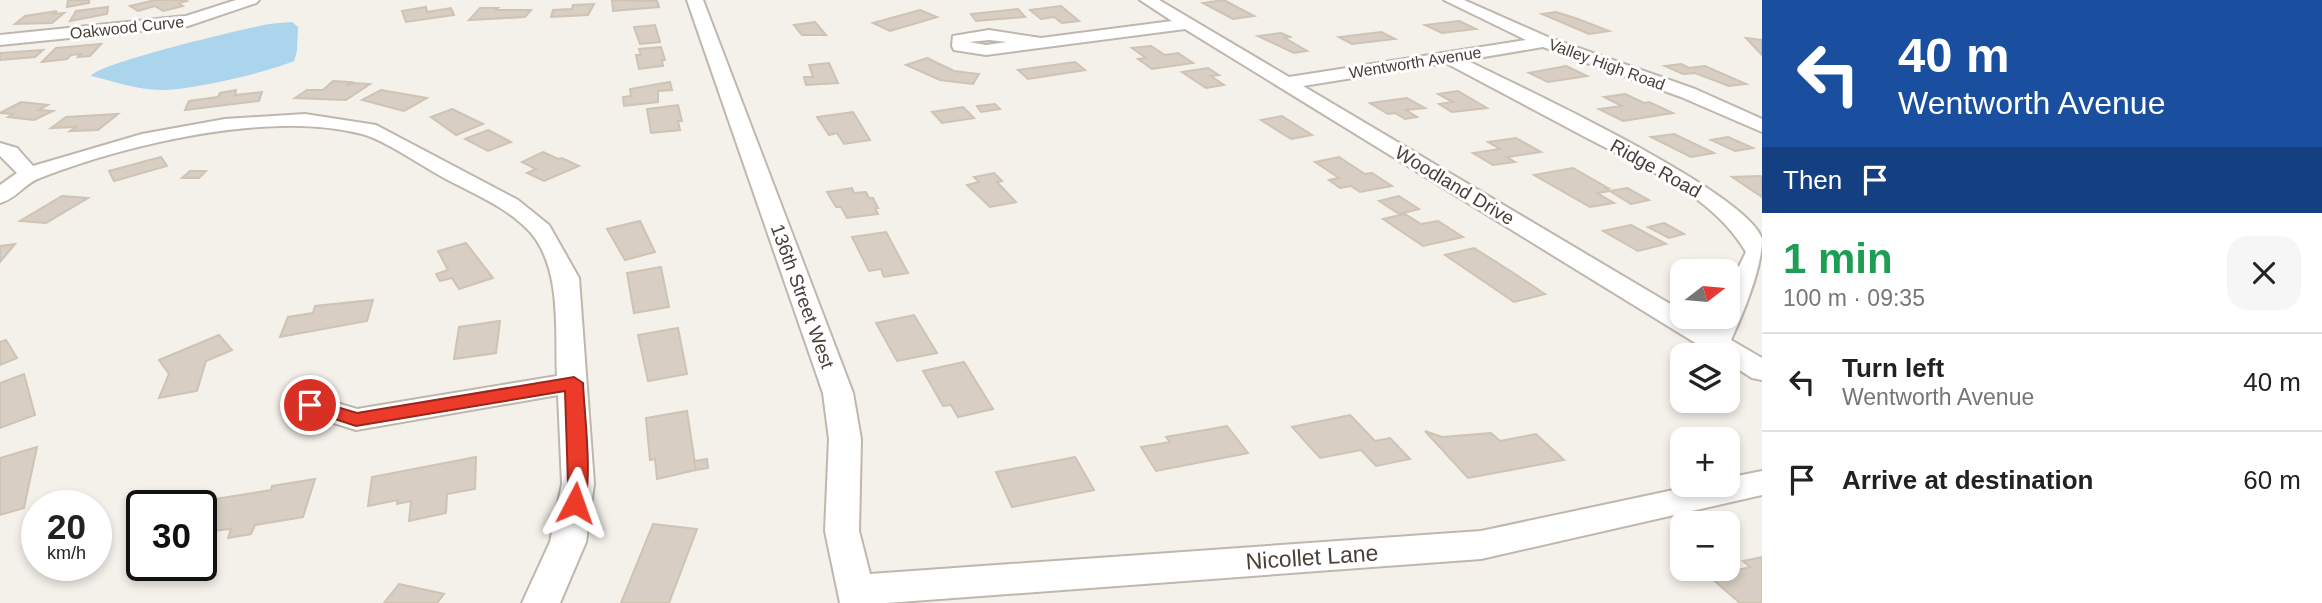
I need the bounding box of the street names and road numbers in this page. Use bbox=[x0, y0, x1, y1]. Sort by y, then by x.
street label: Oakwood Curve bbox=[69, 13, 185, 42]
street label: Valley High Road bbox=[1546, 36, 1667, 93]
street label: Wentworth Avenue bbox=[1348, 44, 1483, 81]
street label: Ridge Road bbox=[1607, 135, 1705, 202]
street label: Woodland Drive bbox=[1392, 142, 1518, 229]
street label: 136th Street West bbox=[767, 221, 839, 372]
street label: Nicollet Lane bbox=[1245, 539, 1379, 575]

